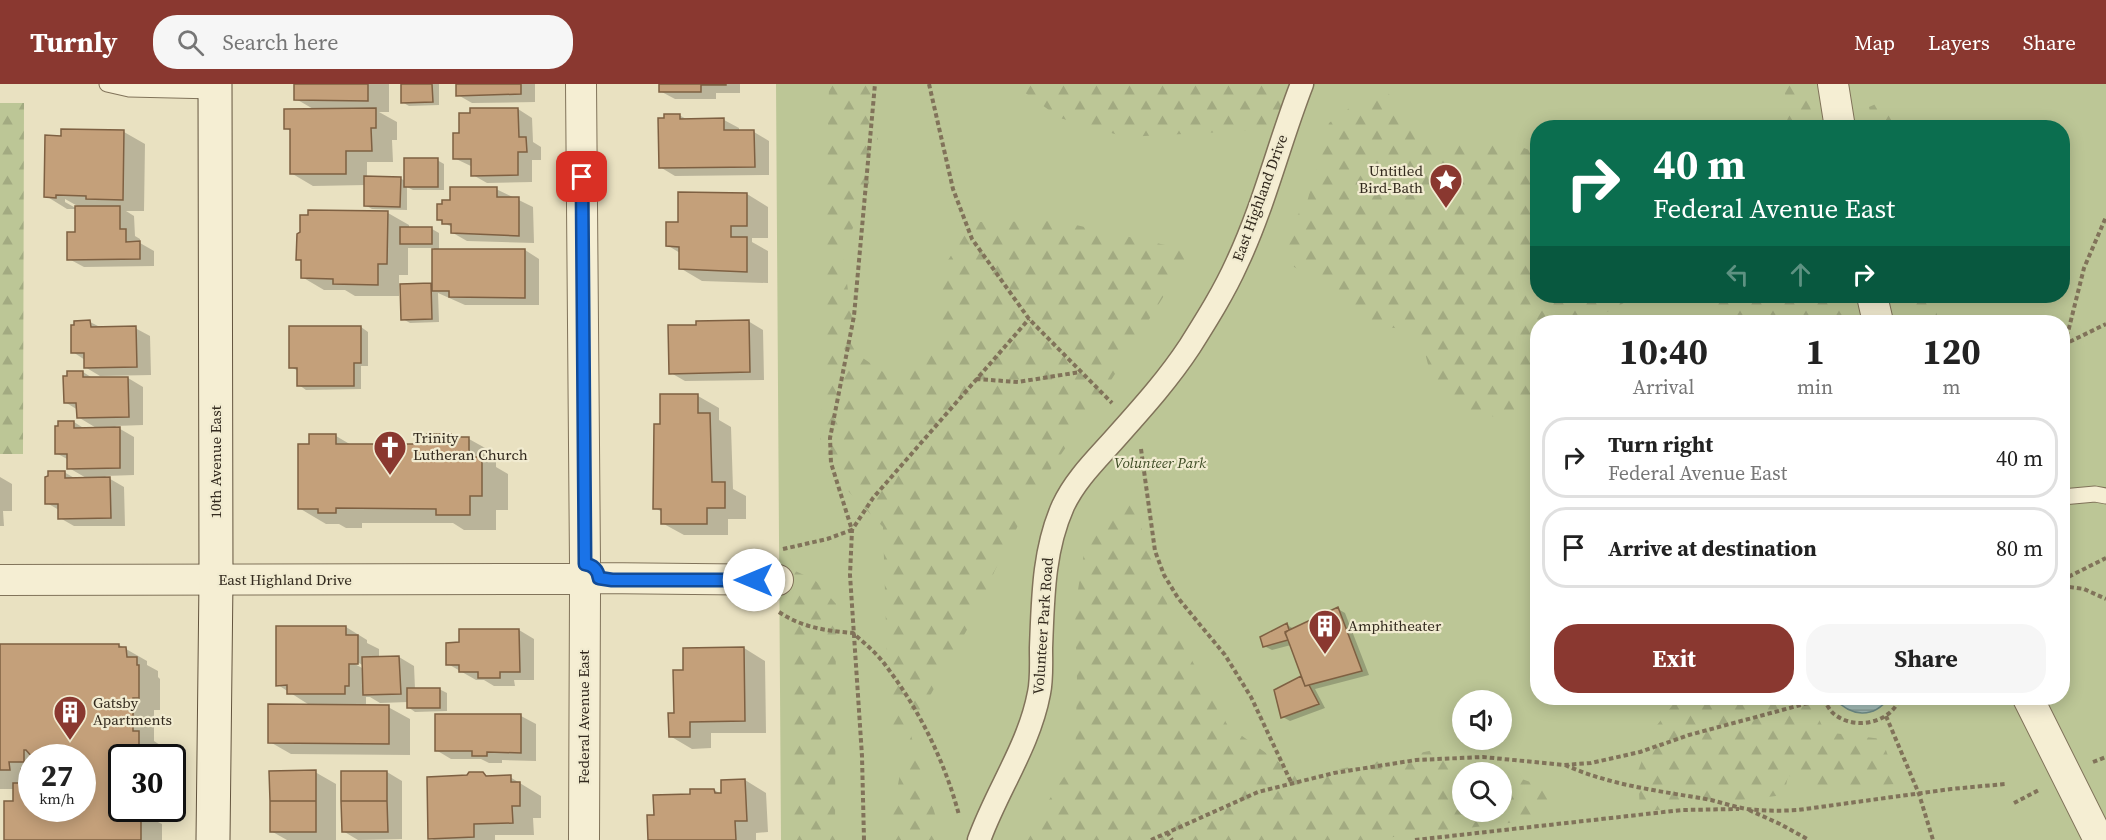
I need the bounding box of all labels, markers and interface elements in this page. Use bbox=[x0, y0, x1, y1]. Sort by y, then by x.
search box bbox=[153, 15, 573, 69]
text: Turnly bbox=[30, 23, 117, 61]
icon: search bbox=[174, 26, 207, 59]
text: Search here bbox=[222, 27, 338, 57]
text: Map bbox=[1854, 28, 1895, 57]
text: Layers bbox=[1928, 28, 1990, 57]
text: Share bbox=[2023, 28, 2076, 57]
street label: East Highland Drive bbox=[1227, 131, 1292, 264]
text: 40 m bbox=[1653, 135, 1746, 193]
icon: right bbox=[1554, 144, 1632, 222]
pin bbox=[556, 151, 607, 202]
icon: arrive bbox=[565, 160, 598, 193]
place label: Untitled Bird-Bath bbox=[1359, 160, 1423, 198]
place icon: Untitled Bird-Bath bbox=[1428, 162, 1464, 209]
text: Federal Avenue East bbox=[1653, 190, 1895, 227]
icon: left bbox=[1721, 258, 1754, 291]
icon: ahead bbox=[1784, 258, 1817, 291]
icon: right bbox=[1847, 258, 1880, 291]
text: 10:40 bbox=[1619, 327, 1708, 376]
text: 1 bbox=[1805, 327, 1825, 376]
text: 120 bbox=[1922, 327, 1981, 376]
text: Arrival bbox=[1633, 373, 1694, 401]
text: min bbox=[1797, 373, 1833, 401]
text: m bbox=[1943, 373, 1961, 401]
street label: 10th Avenue East bbox=[205, 405, 226, 519]
place label: Trinity Lutheran Church bbox=[413, 427, 528, 465]
church icon: Trinity Lutheran Church bbox=[372, 429, 408, 476]
text: Turn right bbox=[1608, 429, 1713, 459]
icon: right bbox=[1557, 441, 1590, 474]
text: 40 m bbox=[1996, 443, 2043, 473]
park label: Volunteer Park bbox=[1114, 452, 1207, 473]
text: Federal Avenue East bbox=[1608, 459, 1787, 487]
icon: arrive bbox=[1557, 531, 1590, 564]
text: Arrive at destination bbox=[1608, 533, 1817, 563]
text: 80 m bbox=[1996, 533, 2043, 563]
position arrow bbox=[722, 548, 786, 612]
street label: Volunteer Park Road bbox=[1027, 556, 1058, 695]
street label: East Highland Drive bbox=[218, 569, 352, 590]
building icon: Amphitheater bbox=[1307, 608, 1343, 655]
place label: Amphitheater bbox=[1348, 615, 1442, 636]
button: Exit bbox=[1554, 624, 1794, 693]
button: Share bbox=[1806, 624, 2046, 693]
street label: Federal Avenue East bbox=[573, 650, 594, 784]
map controls bbox=[1452, 690, 1512, 822]
button: sound bbox=[1452, 690, 1512, 750]
place label: Gatsby Apartments bbox=[93, 692, 172, 730]
building icon: Gatsby Apartments bbox=[52, 694, 88, 741]
speed limit sign: 30 bbox=[108, 744, 186, 822]
text: 27 bbox=[41, 755, 73, 796]
button: search bbox=[1452, 762, 1512, 822]
text: km/h bbox=[39, 788, 75, 809]

